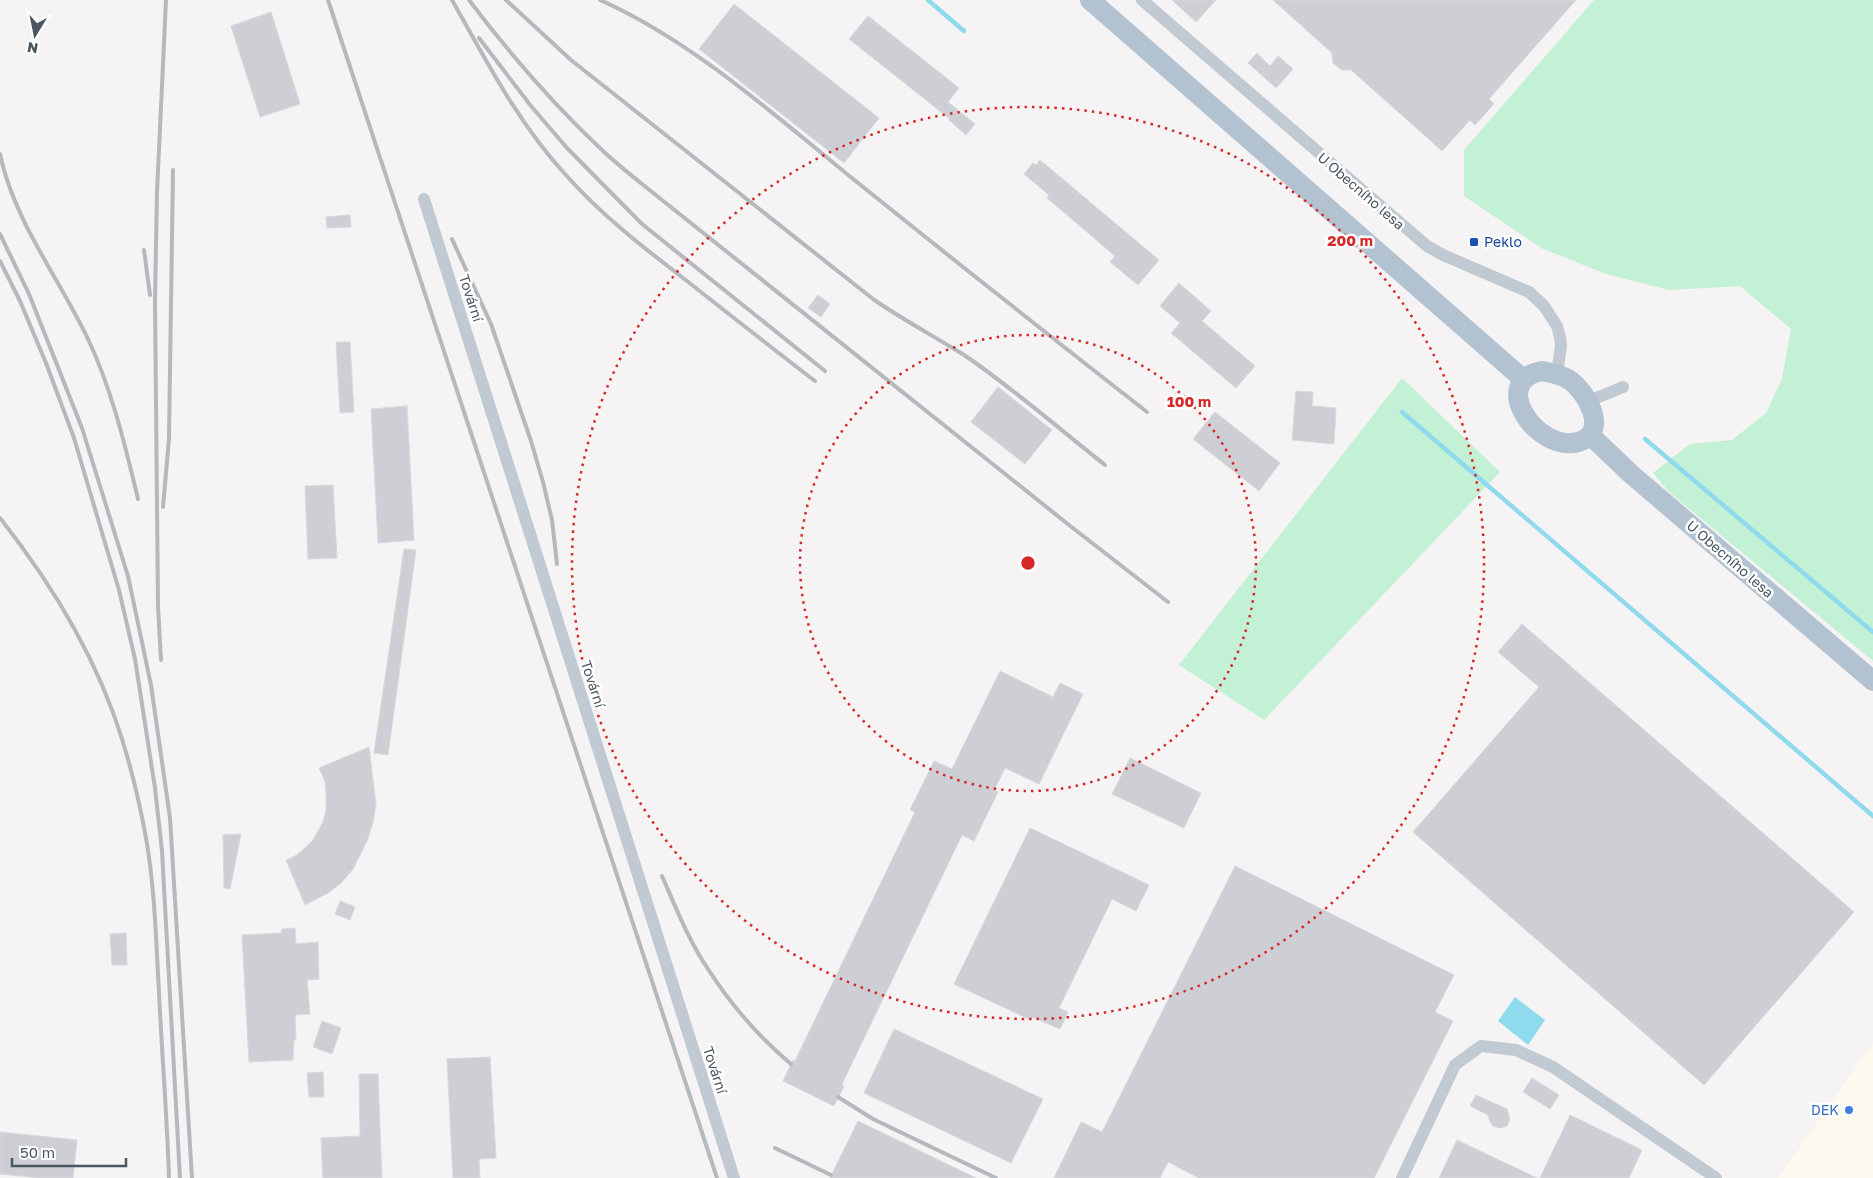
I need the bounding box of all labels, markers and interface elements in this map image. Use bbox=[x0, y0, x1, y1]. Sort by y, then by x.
north arrow bbox=[10, 10, 60, 60]
text: N bbox=[26, 39, 39, 58]
street label: U Obecního lesa bbox=[1314, 148, 1408, 233]
text: 200 m bbox=[1327, 231, 1373, 249]
place label: Peklo bbox=[1484, 233, 1522, 250]
marker: Peklo bbox=[1468, 236, 1480, 248]
street label: Tovární bbox=[456, 272, 487, 325]
text: 100 m bbox=[1167, 392, 1211, 410]
street label: U Obecního lesa bbox=[1683, 516, 1777, 601]
centre of rings bbox=[1019, 554, 1037, 572]
street label: Tovární bbox=[578, 658, 609, 711]
street label: Tovární bbox=[700, 1044, 731, 1097]
place label: DEK bbox=[1811, 1101, 1839, 1118]
marker: DEK bbox=[1843, 1104, 1855, 1116]
scale bar bbox=[12, 1136, 126, 1168]
text: 50 m bbox=[20, 1143, 55, 1161]

